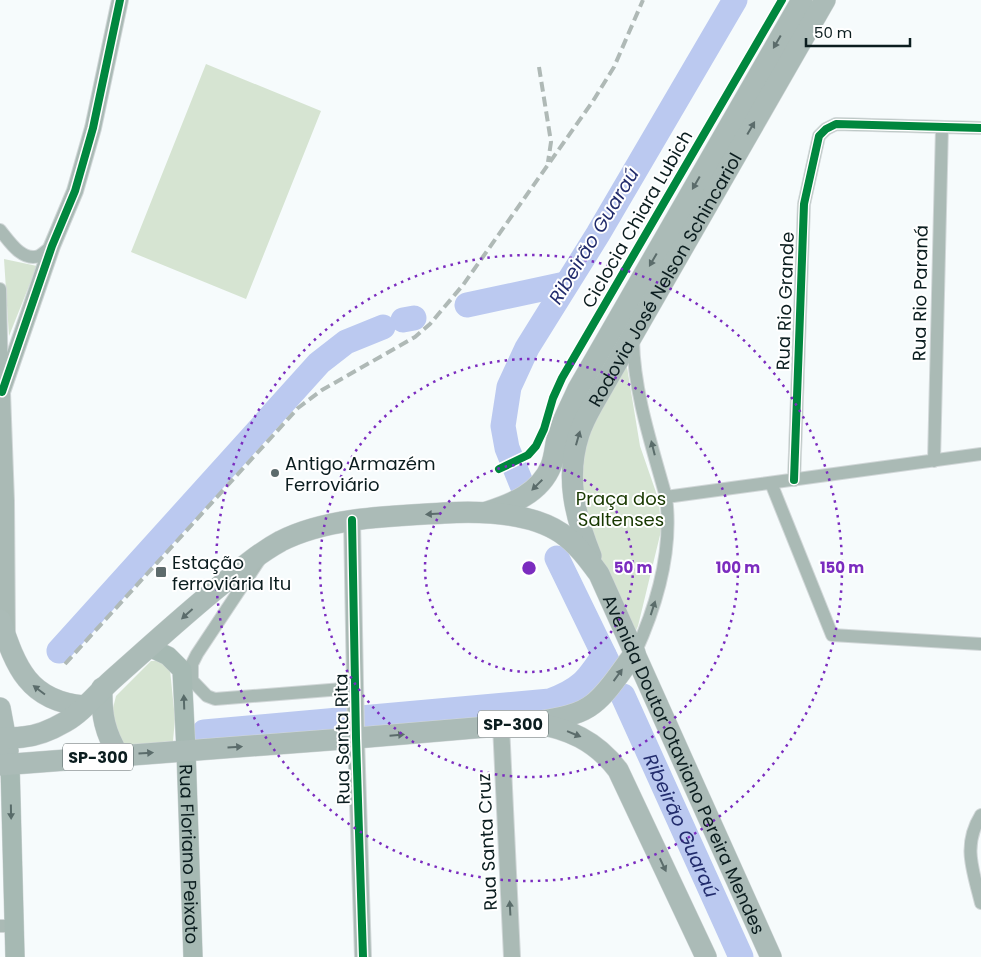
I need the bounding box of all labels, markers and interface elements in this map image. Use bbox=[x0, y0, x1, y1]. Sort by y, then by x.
scale bar bbox=[806, 15, 910, 47]
text: 50 m bbox=[814, 22, 852, 43]
one-way arrow bbox=[773, 36, 782, 49]
one-way arrow bbox=[747, 122, 756, 135]
street label: Ciclocia Chiara Lubich bbox=[576, 125, 698, 313]
street label: Rodovia José Nelson Schincariol bbox=[582, 148, 747, 411]
water label: Ribeirão Guaraú bbox=[542, 163, 646, 309]
one-way arrow bbox=[692, 177, 701, 190]
street label: Rua Rio Paraná bbox=[906, 225, 934, 361]
street label: Rua Rio Grande bbox=[770, 231, 800, 371]
one-way arrow bbox=[648, 253, 657, 266]
one-way arrow bbox=[575, 430, 583, 445]
one-way arrow bbox=[649, 441, 657, 456]
place label: Antigo Armazém Ferroviário bbox=[285, 451, 436, 497]
marker: Antigo Armazém Ferroviário bbox=[269, 467, 281, 479]
one-way arrow bbox=[531, 479, 543, 491]
park label: Praça dos Saltenses bbox=[576, 486, 666, 532]
one-way arrow bbox=[425, 510, 441, 518]
place label: Estação ferroviária Itu bbox=[172, 550, 291, 596]
text: 50 m bbox=[614, 557, 652, 578]
text: 100 m bbox=[716, 557, 760, 578]
text: 150 m bbox=[820, 557, 864, 578]
centre of rings bbox=[520, 559, 538, 577]
marker: Estação ferroviária Itu bbox=[154, 565, 168, 579]
street label: Avenida Doutor Otaviano Pereira Mendes bbox=[597, 590, 772, 938]
one-way arrow bbox=[650, 600, 657, 615]
one-way arrow bbox=[181, 608, 193, 620]
one-way arrow bbox=[613, 668, 623, 682]
street label: Rua Santa Rita bbox=[328, 673, 356, 805]
one-way arrow bbox=[32, 685, 46, 695]
one-way arrow bbox=[180, 693, 188, 709]
road number: SP-300 bbox=[478, 711, 548, 738]
one-way arrow bbox=[389, 730, 405, 738]
one-way arrow bbox=[567, 731, 582, 738]
one-way arrow bbox=[227, 743, 243, 751]
road number: SP-300 bbox=[63, 744, 133, 770]
one-way arrow bbox=[138, 749, 154, 757]
water label: Ribeirão Guaraú bbox=[637, 749, 726, 902]
street label: Rua Floriano Peixoto bbox=[174, 764, 205, 944]
street label: Rua Santa Cruz bbox=[471, 773, 503, 911]
one-way arrow bbox=[7, 805, 15, 821]
one-way arrow bbox=[659, 858, 667, 872]
one-way arrow bbox=[505, 900, 513, 916]

